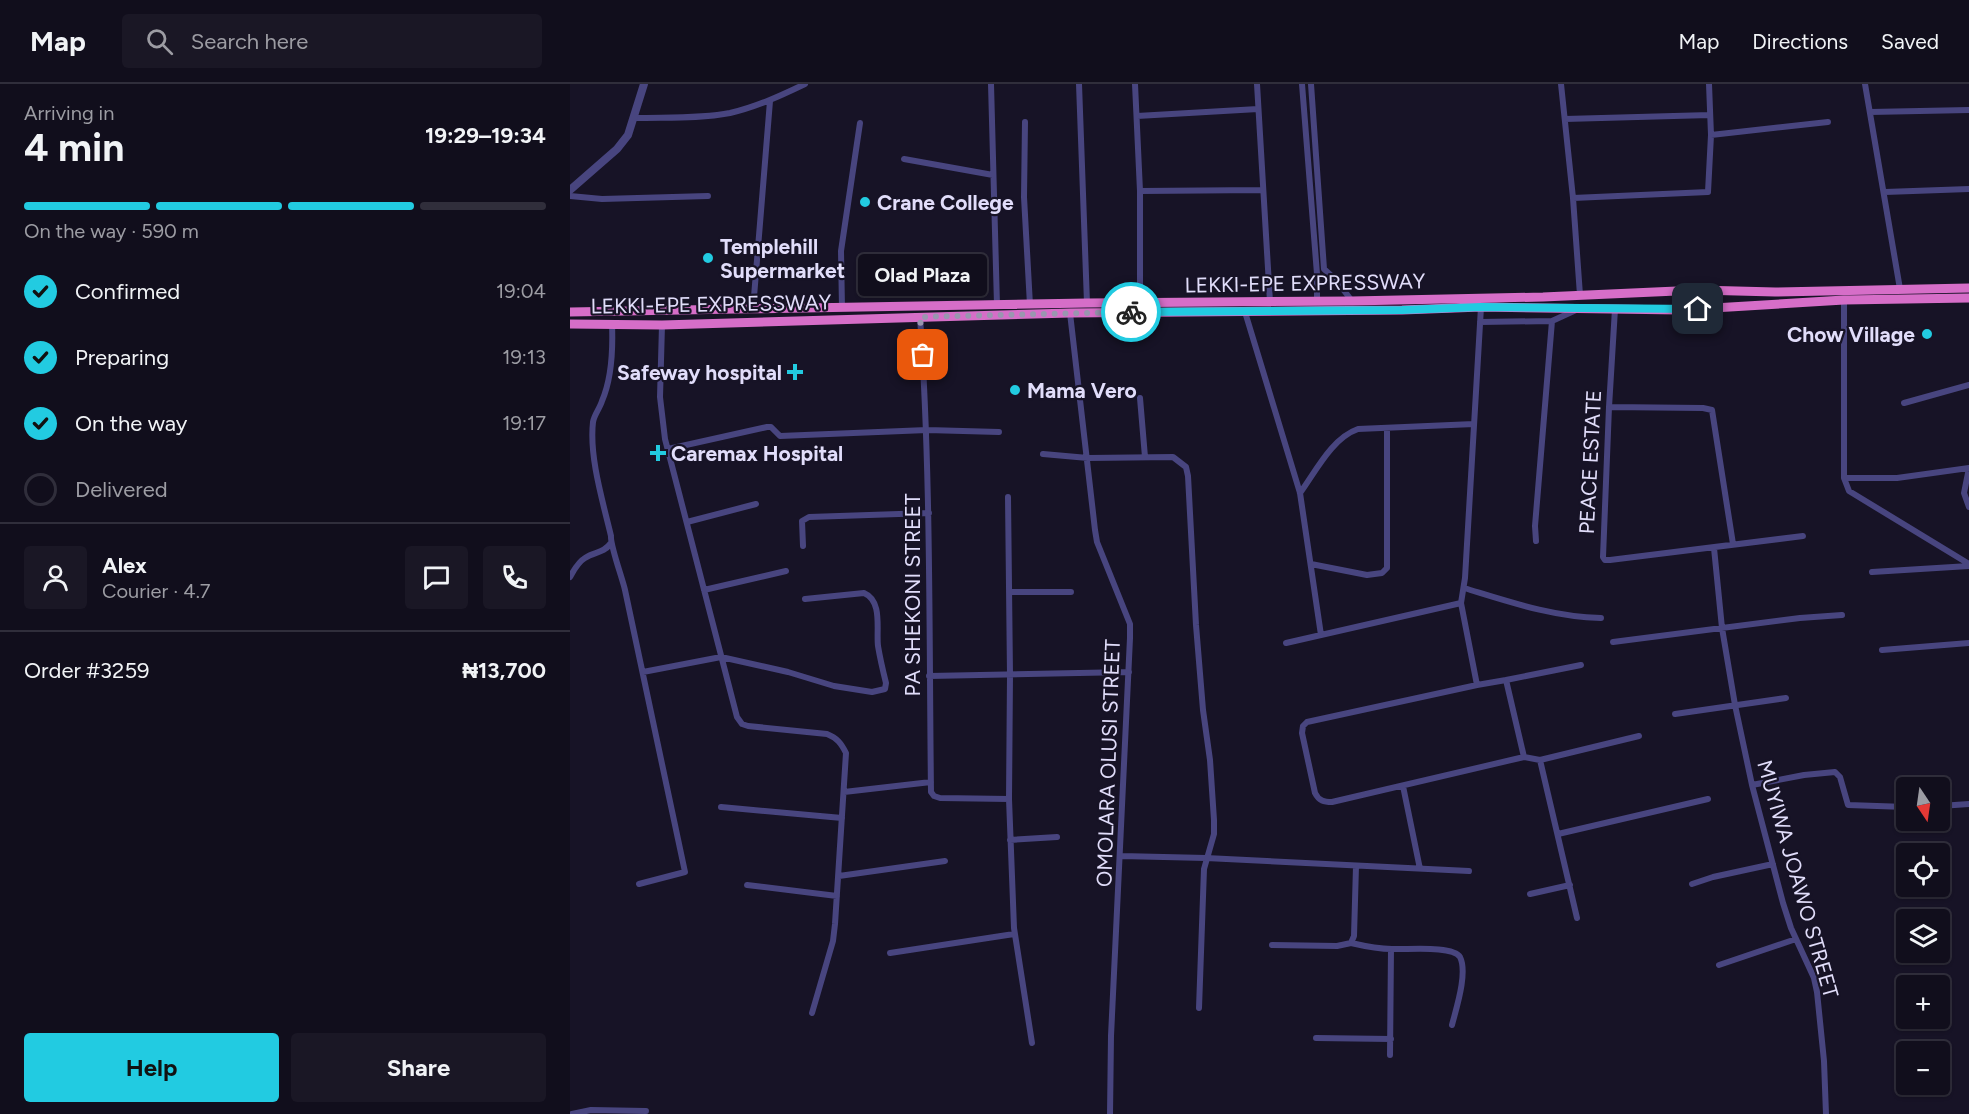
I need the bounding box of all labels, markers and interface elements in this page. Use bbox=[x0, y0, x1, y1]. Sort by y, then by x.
search box bbox=[122, 14, 542, 68]
text: Map bbox=[30, 24, 86, 58]
icon: search bbox=[143, 25, 176, 58]
text: Search here bbox=[191, 28, 308, 55]
text: Map bbox=[1678, 29, 1719, 54]
text: Directions bbox=[1752, 29, 1848, 54]
text: Saved bbox=[1881, 29, 1939, 54]
text: Arriving in bbox=[24, 101, 114, 125]
text: 19:29–19:34 bbox=[425, 122, 546, 149]
text: 4 min bbox=[24, 124, 124, 171]
place label: Crane College bbox=[877, 190, 1014, 215]
marker: Crane College bbox=[858, 195, 872, 209]
text: On the way · 590 m bbox=[24, 219, 199, 243]
place label: Templehill Supermarket bbox=[720, 234, 845, 283]
marker: Templehill Supermarket bbox=[701, 251, 715, 265]
callout: Olad Plaza bbox=[858, 253, 988, 295]
text: Olad Plaza bbox=[875, 263, 970, 287]
street label: LEKKI-EPE EXPRESSWAY bbox=[1184, 268, 1426, 298]
icon: check bbox=[24, 275, 57, 308]
text: Confirmed bbox=[75, 278, 180, 305]
text: 19:04 bbox=[496, 279, 546, 303]
courier bbox=[1101, 282, 1161, 342]
pin bbox=[1672, 283, 1723, 334]
street label: LEKKI-EPE EXPRESSWAY bbox=[590, 289, 832, 319]
icon: home bbox=[1681, 292, 1714, 325]
icon: bike bbox=[1115, 296, 1148, 329]
place label: Chow Village bbox=[1787, 322, 1915, 347]
marker: Chow Village bbox=[1920, 327, 1934, 341]
pin bbox=[897, 329, 948, 380]
icon: bag bbox=[906, 338, 939, 371]
icon: check bbox=[24, 341, 57, 374]
text: Preparing bbox=[75, 344, 169, 371]
text: 19:13 bbox=[502, 345, 546, 369]
place label: Safeway hospital bbox=[617, 360, 782, 385]
marker: Safeway hospital bbox=[786, 363, 804, 381]
place label: Mama Vero bbox=[1027, 378, 1137, 403]
marker: Mama Vero bbox=[1008, 383, 1022, 397]
street label: PEACE ESTATE bbox=[1574, 389, 1606, 535]
icon: check bbox=[24, 407, 57, 440]
text: On the way bbox=[75, 410, 187, 437]
text: 19:17 bbox=[502, 411, 546, 435]
place label: Caremax Hospital bbox=[671, 441, 843, 466]
marker: Caremax Hospital bbox=[649, 444, 667, 462]
text: Delivered bbox=[75, 476, 168, 503]
street label: PA SHEKONI STREET bbox=[900, 493, 925, 697]
button: person bbox=[24, 546, 87, 609]
button: chat bbox=[405, 546, 468, 609]
button: phone bbox=[483, 546, 546, 609]
text: Alex bbox=[102, 552, 147, 579]
text: Courier · 4.7 bbox=[102, 579, 211, 603]
street label: OMOLARA OLUSI STREET bbox=[1091, 638, 1125, 887]
text: Order #3259 bbox=[24, 657, 150, 684]
text: ₦13,700 bbox=[462, 657, 546, 684]
street label: MUYIWA JOAWO STREET bbox=[1752, 757, 1844, 1001]
north arrow bbox=[1896, 777, 1950, 831]
map controls bbox=[1896, 777, 1950, 1095]
button: locate bbox=[1896, 843, 1950, 897]
button: layers bbox=[1896, 909, 1950, 963]
button: + bbox=[1896, 975, 1950, 1029]
button: Help bbox=[24, 1033, 279, 1102]
button: Share bbox=[291, 1033, 546, 1102]
button: − bbox=[1896, 1041, 1950, 1095]

